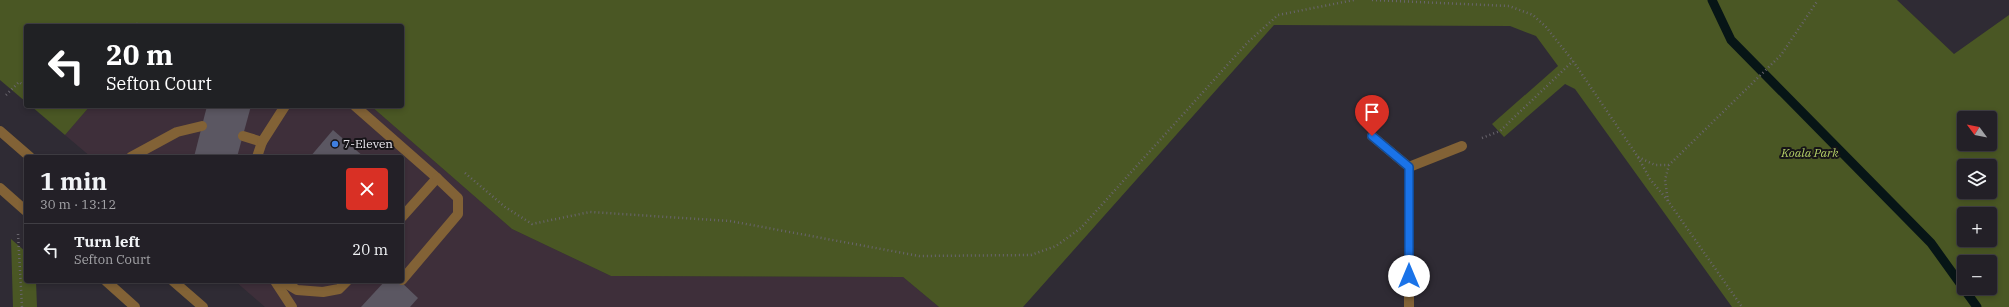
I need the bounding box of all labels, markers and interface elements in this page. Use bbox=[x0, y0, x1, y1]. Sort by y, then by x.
text: 20 m bbox=[106, 36, 173, 73]
icon: left bbox=[40, 40, 92, 92]
text: Sefton Court bbox=[106, 72, 212, 95]
pin bbox=[1355, 95, 1389, 136]
icon: arrive bbox=[1361, 101, 1383, 123]
north arrow bbox=[1957, 111, 1997, 151]
map controls bbox=[1957, 111, 1997, 295]
place label: 7-Eleven bbox=[343, 136, 393, 151]
marker: 7-Eleven bbox=[330, 139, 340, 149]
park label: Koala Park bbox=[1780, 145, 1839, 160]
button: layers bbox=[1957, 159, 1997, 199]
text: 1 min bbox=[40, 165, 107, 197]
button: close bbox=[346, 168, 388, 210]
text: 30 m · 13:12 bbox=[40, 196, 116, 213]
button: + bbox=[1957, 207, 1997, 247]
text: Turn left bbox=[74, 232, 140, 251]
icon: left bbox=[40, 239, 62, 261]
text: 20 m bbox=[352, 240, 388, 259]
text: Sefton Court bbox=[74, 251, 150, 268]
position arrow bbox=[1388, 255, 1430, 297]
button: − bbox=[1957, 255, 1997, 295]

